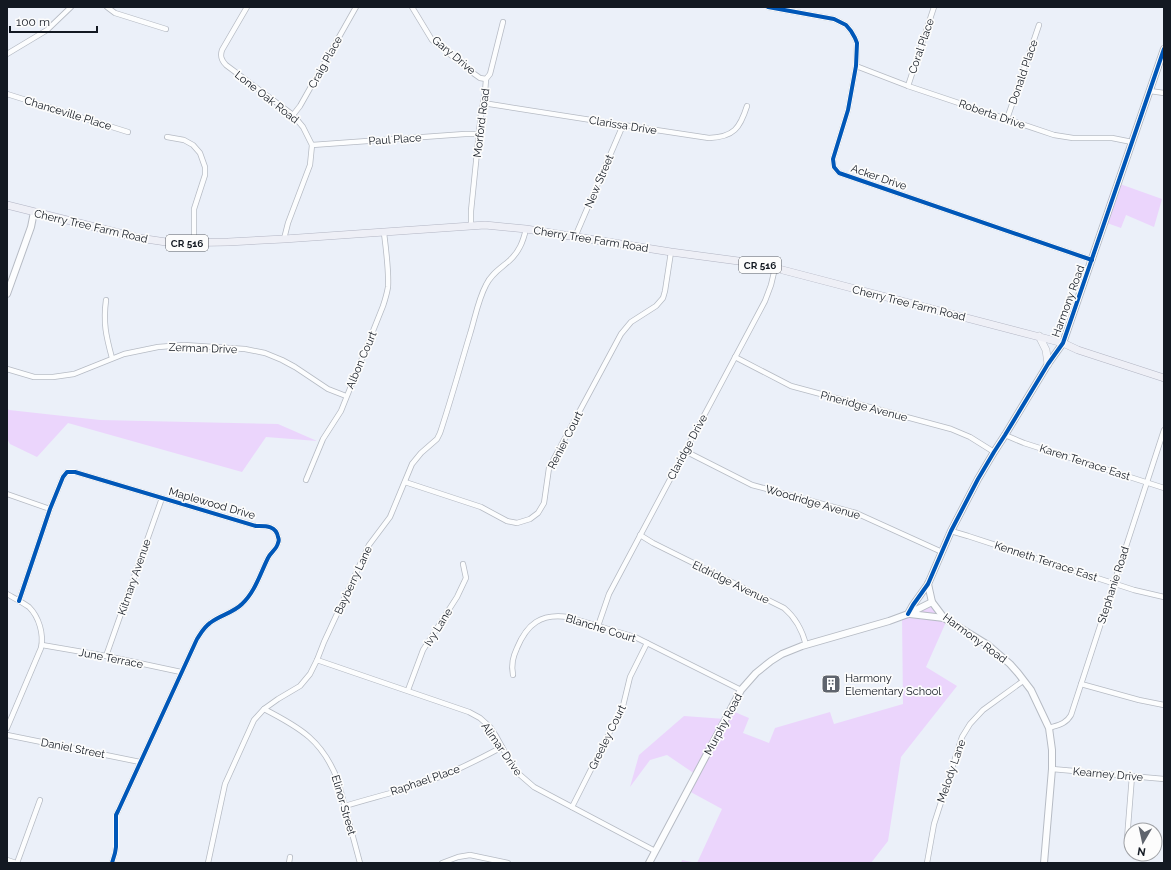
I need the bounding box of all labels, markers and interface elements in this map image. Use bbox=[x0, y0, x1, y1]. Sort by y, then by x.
scale bar bbox=[10, 8, 97, 34]
text: 100 m bbox=[16, 15, 50, 29]
street label: Coral Place bbox=[906, 16, 937, 76]
street label: Craig Place bbox=[306, 33, 345, 91]
street label: Gary Drive bbox=[429, 34, 478, 78]
street label: Donald Place bbox=[1006, 38, 1041, 106]
street label: Lone Oak Road bbox=[232, 68, 301, 127]
street label: Morford Road bbox=[471, 88, 492, 158]
street label: Chanceville Place bbox=[23, 94, 114, 133]
street label: Roberta Drive bbox=[957, 97, 1027, 132]
street label: Clarissa Drive bbox=[588, 114, 658, 137]
street label: Paul Place bbox=[368, 131, 422, 148]
street label: New Street bbox=[582, 152, 617, 210]
street label: Acker Drive bbox=[849, 162, 909, 193]
street label: Cherry Tree Farm Road bbox=[33, 207, 149, 246]
street label: Cherry Tree Farm Road bbox=[532, 224, 650, 255]
road number: CR 516 bbox=[166, 235, 208, 251]
road number: CR 516 bbox=[739, 257, 781, 273]
street label: Harmony Road bbox=[1049, 263, 1088, 339]
street label: Cherry Tree Farm Road bbox=[851, 283, 967, 324]
street label: Albon Court bbox=[344, 329, 380, 391]
street label: Zerman Drive bbox=[168, 341, 238, 356]
street label: Pineridge Avenue bbox=[819, 389, 909, 424]
street label: Renier Court bbox=[545, 409, 586, 471]
street label: Claridge Drive bbox=[665, 412, 710, 482]
street label: Karen Terrace East bbox=[1038, 442, 1132, 483]
street label: Woodridge Avenue bbox=[764, 483, 862, 522]
street label: Maplewood Drive bbox=[167, 485, 257, 522]
street label: Kitmary Avenue bbox=[115, 537, 154, 617]
street label: Kenneth Terrace East bbox=[993, 539, 1099, 584]
street label: Bayberry Lane bbox=[332, 544, 375, 616]
street label: Stephanie Road bbox=[1095, 545, 1132, 625]
street label: Eldridge Avenue bbox=[690, 558, 772, 607]
street label: Ivy Lane bbox=[422, 605, 455, 649]
street label: Harmony Road bbox=[940, 611, 1009, 666]
street label: Blanche Court bbox=[564, 612, 638, 645]
street label: June Terrace bbox=[78, 646, 145, 671]
place label: Harmony Elementary School bbox=[845, 672, 941, 698]
building icon: Harmony Elementary School bbox=[820, 673, 842, 695]
street label: Murphy Road bbox=[702, 691, 745, 757]
street label: Greeley Court bbox=[586, 702, 629, 772]
street label: Alimar Drive bbox=[479, 720, 525, 779]
street label: Daniel Street bbox=[40, 736, 106, 761]
street label: Melody Lane bbox=[935, 737, 969, 805]
street label: Raphael Place bbox=[389, 762, 462, 798]
street label: Kearney Drive bbox=[1072, 765, 1144, 784]
street label: Elinor Street bbox=[329, 774, 358, 837]
north arrow bbox=[1123, 822, 1163, 862]
text: N bbox=[1136, 844, 1147, 858]

